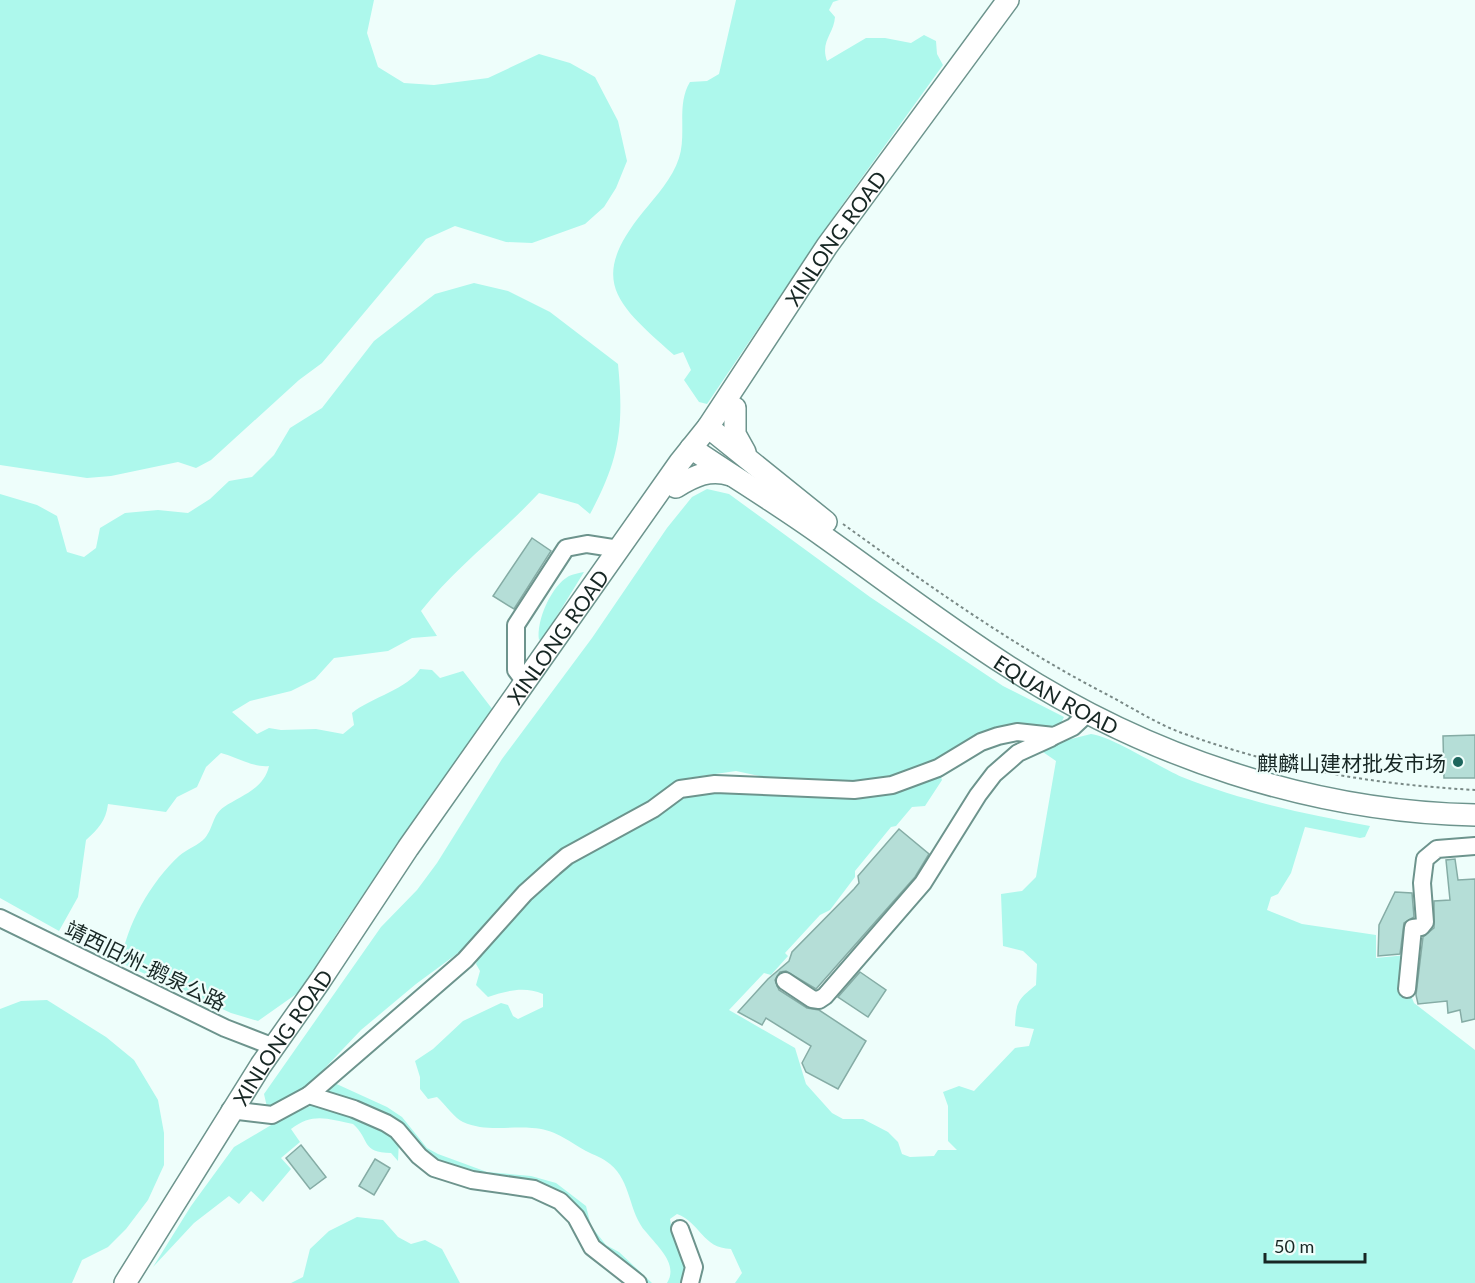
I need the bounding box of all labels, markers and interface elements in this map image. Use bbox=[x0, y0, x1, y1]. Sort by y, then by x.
street label: XINLONG ROAD bbox=[779, 166, 891, 310]
street label: XINLONG ROAD bbox=[501, 564, 613, 708]
street label: EQUAN ROAD bbox=[990, 649, 1123, 739]
place label: 麒麟山建材批发市场 bbox=[1257, 750, 1446, 775]
marker: 麒麟山建材批发市场 bbox=[1451, 755, 1465, 769]
street label: 靖西旧州-鹅泉公路 bbox=[62, 915, 230, 1015]
street label: XINLONG ROAD bbox=[227, 964, 337, 1109]
scale bar bbox=[1265, 1226, 1366, 1264]
text: 50 m bbox=[1274, 1235, 1314, 1257]

